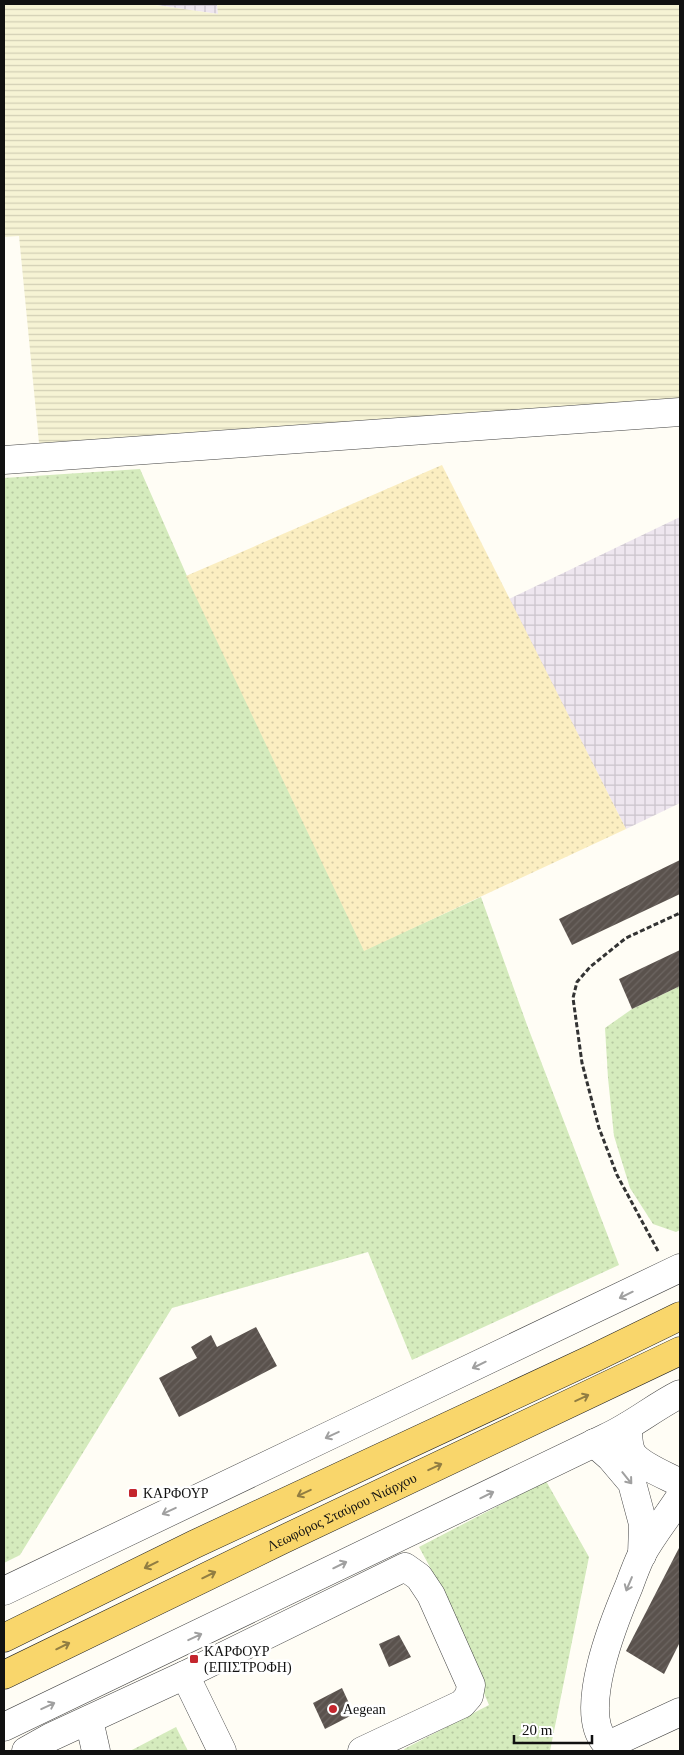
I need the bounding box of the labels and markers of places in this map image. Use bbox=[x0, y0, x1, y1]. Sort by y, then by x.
place label: ΚΑΡΦΟΥΡ bbox=[143, 1486, 209, 1501]
marker: ΚΑΡΦΟΥΡ bbox=[127, 1487, 139, 1499]
place label: ΚΑΡΦΟΥΡ (ΕΠΙΣΤΡΟΦΗ) bbox=[204, 1644, 292, 1676]
marker: ΚΑΡΦΟΥΡ (ΕΠΙΣΤΡΟΦΗ) bbox=[188, 1653, 200, 1665]
place label: Aegean bbox=[343, 1702, 386, 1717]
marker: Aegean bbox=[327, 1703, 339, 1715]

